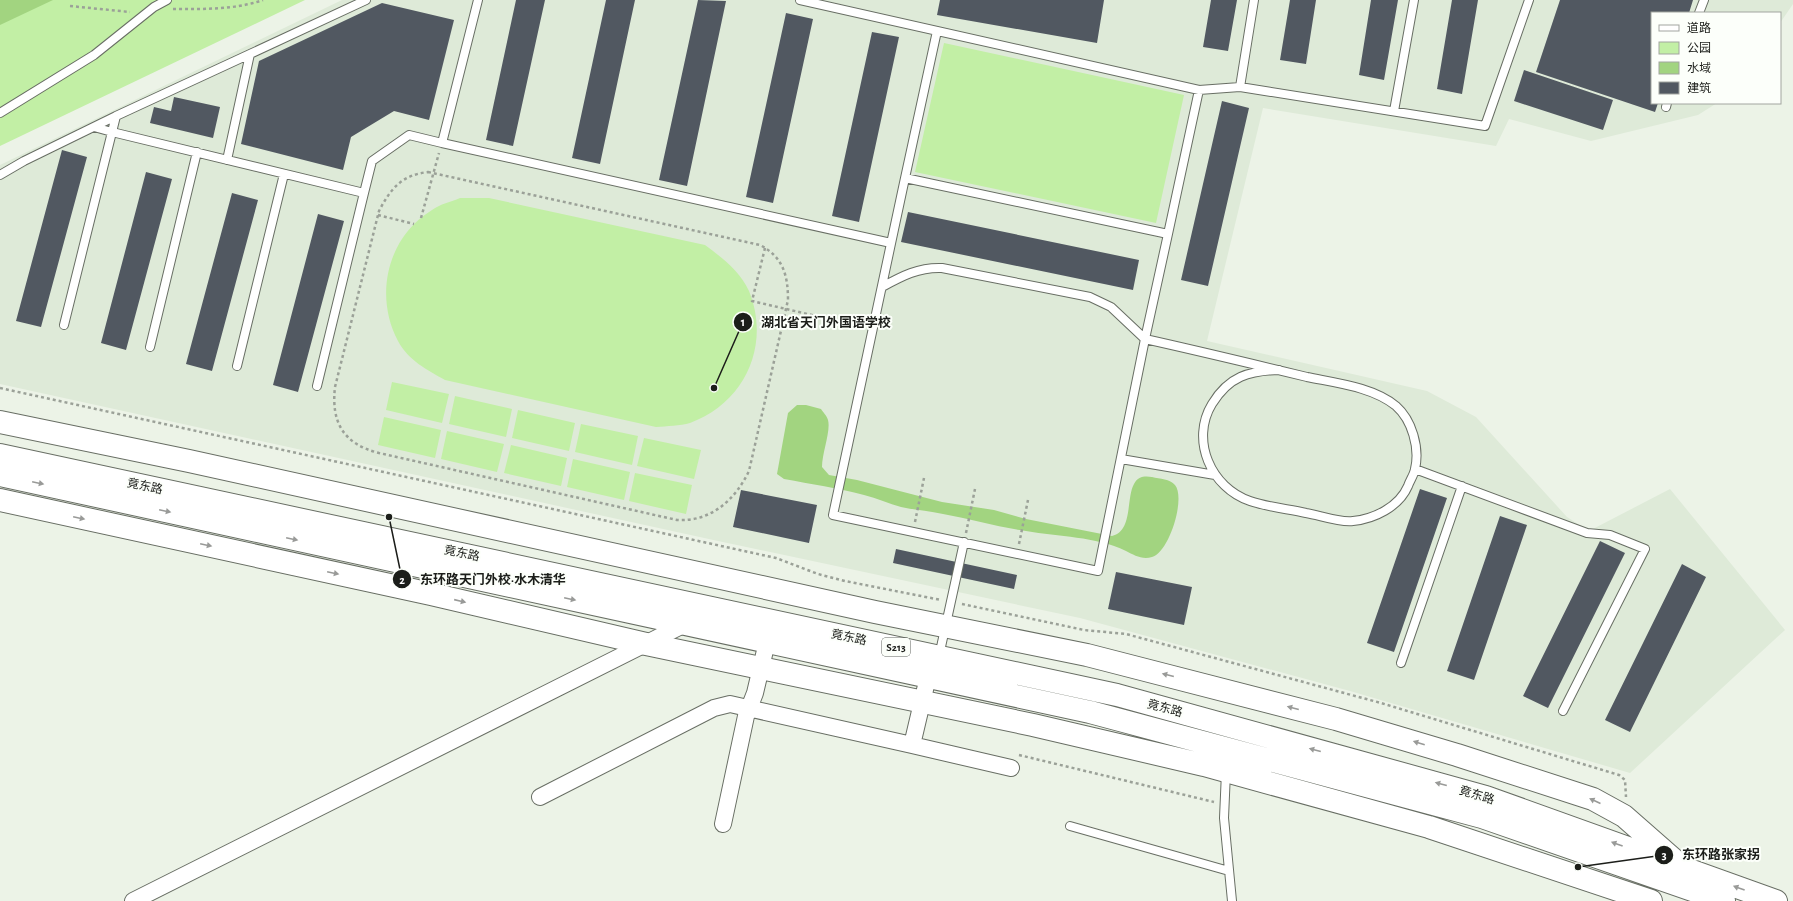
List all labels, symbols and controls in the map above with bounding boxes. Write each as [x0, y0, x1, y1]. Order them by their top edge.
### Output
legend [1651, 12, 1781, 104]
text: 道路 [1687, 21, 1711, 34]
text: 公园 [1687, 42, 1711, 54]
text: 水域 [1687, 62, 1711, 74]
text: 建筑 [1687, 81, 1711, 94]
callout: 湖北省天门外国语学校 [733, 310, 899, 335]
text: 湖北省天门外国语学校 [761, 315, 891, 330]
text: 1 [741, 316, 745, 328]
street label: 竟东路 [126, 475, 164, 496]
one-way arrow [32, 481, 44, 487]
one-way arrow [159, 508, 171, 514]
one-way arrow [73, 515, 85, 521]
one-way arrow [286, 536, 298, 542]
street label: 竟东路 [443, 542, 481, 563]
one-way arrow [200, 543, 212, 549]
callout: 东环路天门外校·水木清华 [392, 567, 574, 592]
one-way arrow [327, 570, 339, 576]
text: 东环路天门外校·水木清华 [420, 572, 566, 587]
text: 2 [399, 574, 405, 586]
one-way arrow [563, 597, 576, 603]
one-way arrow [454, 598, 466, 604]
street label: 竟东路 [830, 626, 868, 647]
road number: S213 [882, 638, 910, 656]
one-way arrow [1161, 672, 1173, 678]
street label: 竟东路 [1146, 697, 1184, 718]
one-way arrow [1287, 705, 1299, 711]
one-way arrow [1412, 740, 1424, 746]
one-way arrow [1309, 746, 1322, 752]
one-way arrow [1434, 781, 1446, 787]
street label: 竟东路 [1458, 783, 1496, 806]
one-way arrow [1590, 798, 1601, 804]
one-way arrow [1610, 841, 1622, 847]
callout: 东环路张家拐 [1654, 842, 1768, 867]
text: 东环路张家拐 [1682, 847, 1760, 862]
text: 3 [1661, 849, 1667, 861]
one-way arrow [1733, 884, 1745, 890]

